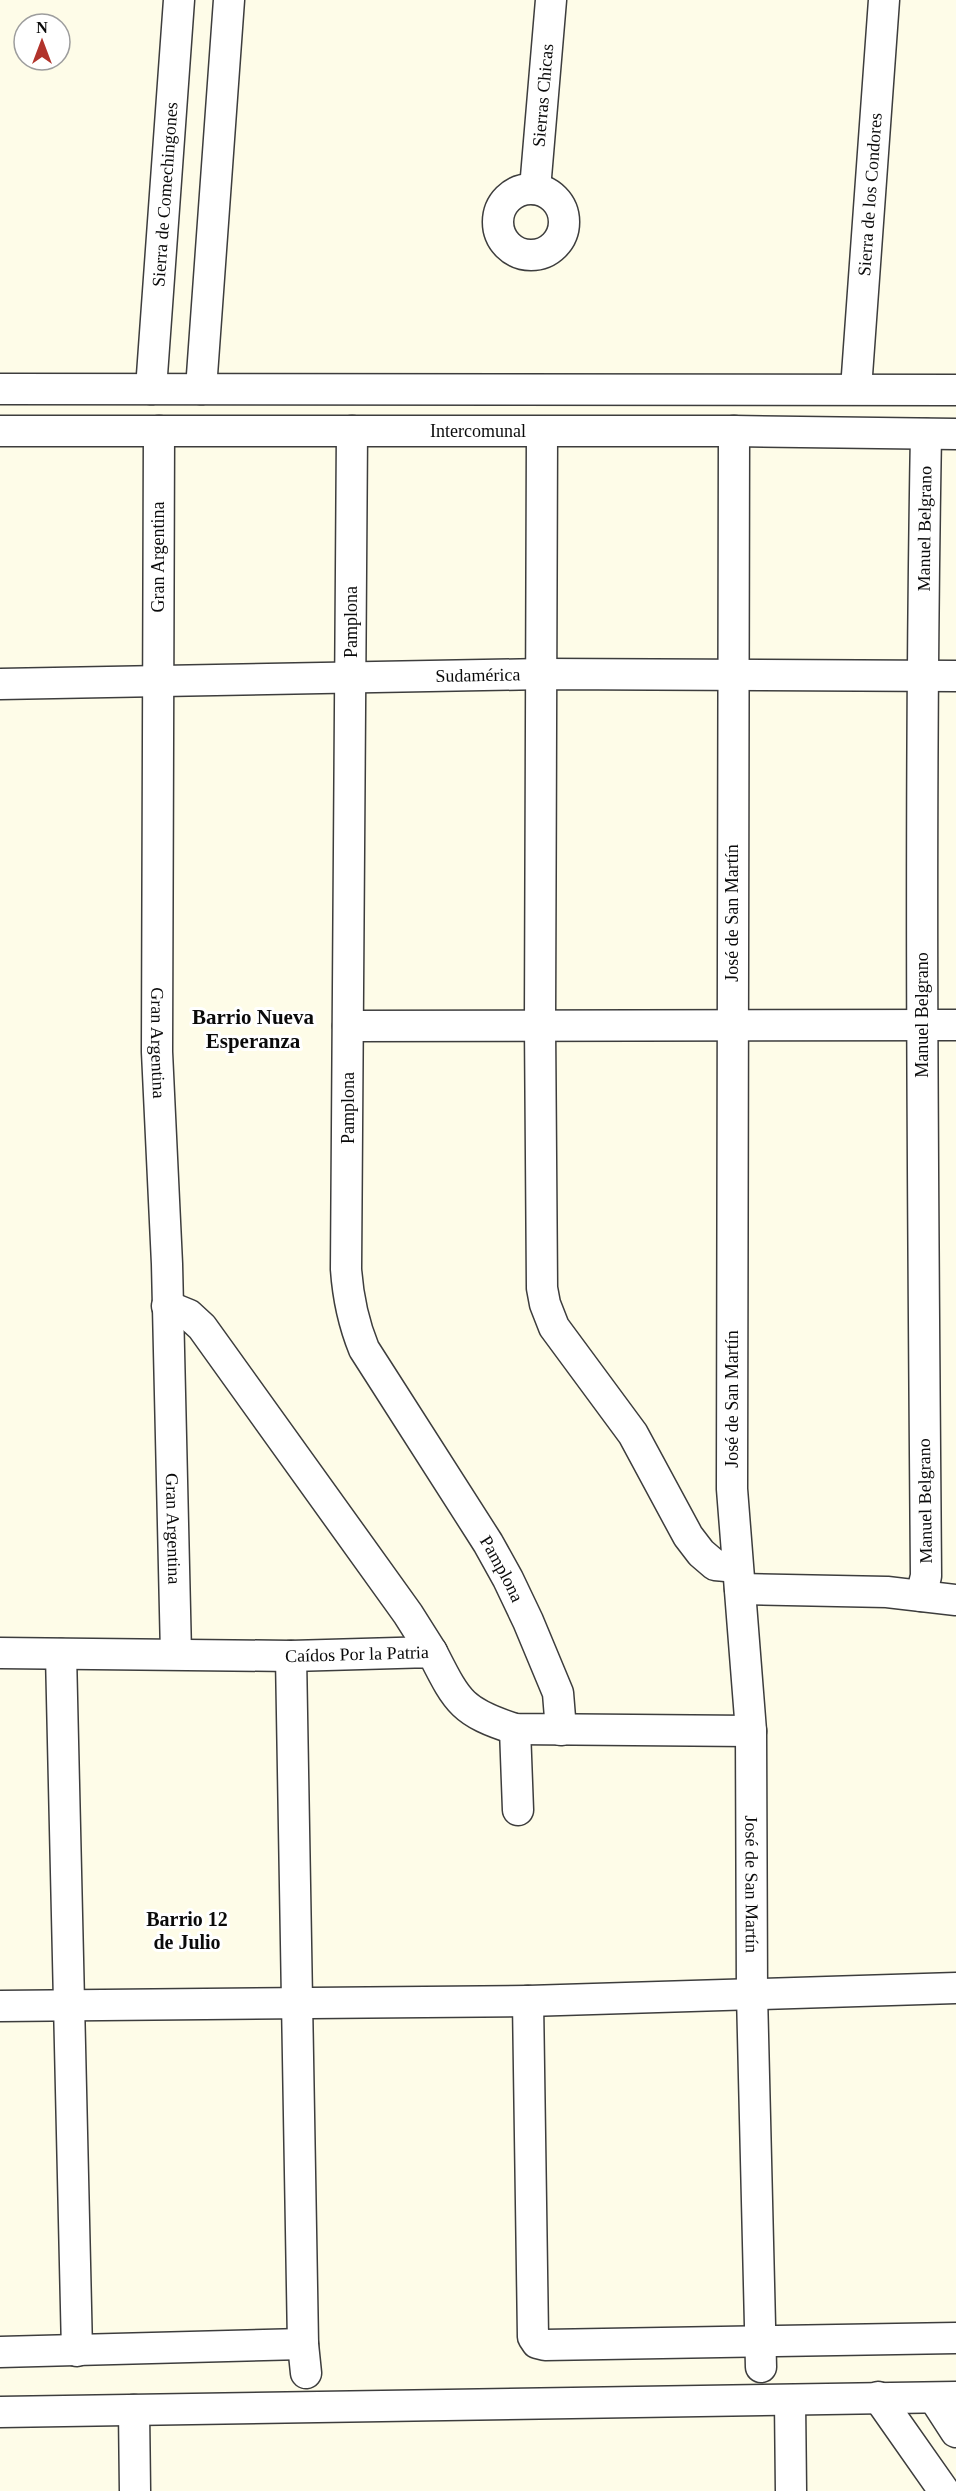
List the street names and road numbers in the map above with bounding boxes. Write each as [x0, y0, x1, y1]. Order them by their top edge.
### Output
street label: Sierras Chicas [529, 43, 557, 148]
street label: Sierra de Comechingones [148, 101, 182, 288]
street label: Sierra de los Condores [854, 112, 886, 277]
street label: Intercomunal [430, 421, 526, 441]
street label: Manuel Belgrano [914, 466, 935, 592]
street label: Gran Argentina [148, 501, 168, 613]
street label: Pamplona [341, 586, 361, 658]
street label: Sudamérica [435, 664, 521, 686]
street label: José de San Martín [722, 844, 742, 982]
street label: Manuel Belgrano [912, 952, 932, 1078]
street label: Gran Argentina [147, 987, 169, 1099]
street label: Pamplona [338, 1072, 358, 1144]
street label: José de San Martín [722, 1330, 742, 1468]
street label: Manuel Belgrano [914, 1438, 936, 1564]
street label: Gran Argentina [162, 1473, 184, 1585]
street label: Pamplona [476, 1532, 527, 1605]
street label: Caídos Por la Patria [285, 1642, 429, 1666]
street label: José de San Martín [741, 1815, 762, 1953]

